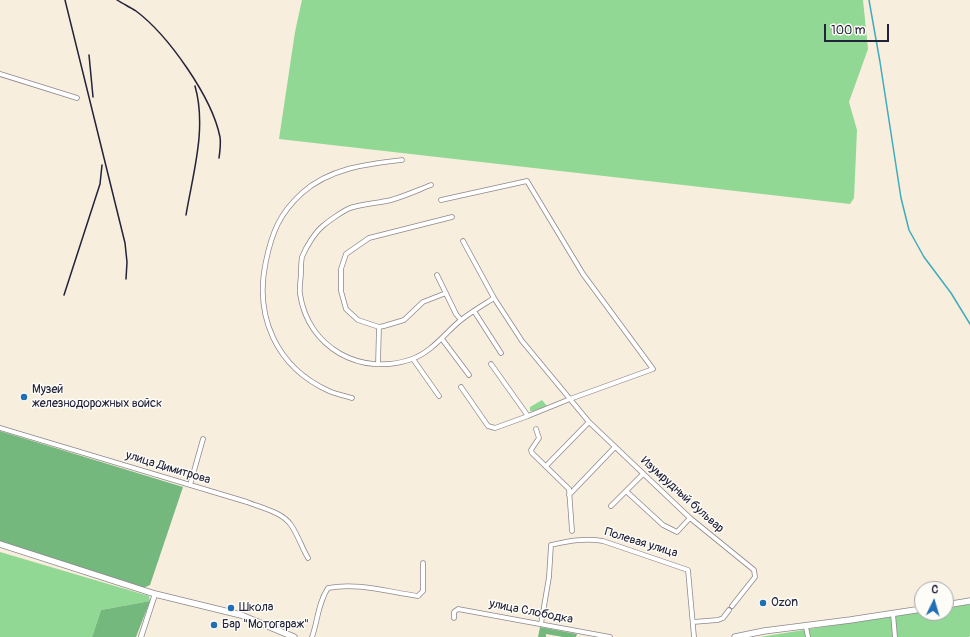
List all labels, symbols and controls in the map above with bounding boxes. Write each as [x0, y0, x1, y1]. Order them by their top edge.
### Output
scale bar [826, 16, 891, 42]
text: 100 m [831, 23, 865, 38]
place label: Музей железнодорожных войск [32, 383, 162, 411]
marker: Музей железнодорожных войск [19, 392, 29, 402]
street label: улица Димитрова [124, 448, 212, 488]
street label: Изумрудный бульвар [637, 454, 727, 536]
street label: Полевая улица [603, 525, 679, 561]
north arrow [914, 581, 954, 621]
text: С [931, 583, 939, 596]
place label: Ozon [771, 596, 798, 610]
street label: улица Слободка [488, 597, 574, 627]
marker: Ozon [758, 598, 768, 608]
place label: Школа [239, 601, 273, 615]
marker: Школа [226, 603, 236, 613]
place label: Бар "Мотогараж" [222, 618, 309, 632]
marker: Бар "Мотогараж" [209, 620, 219, 630]

